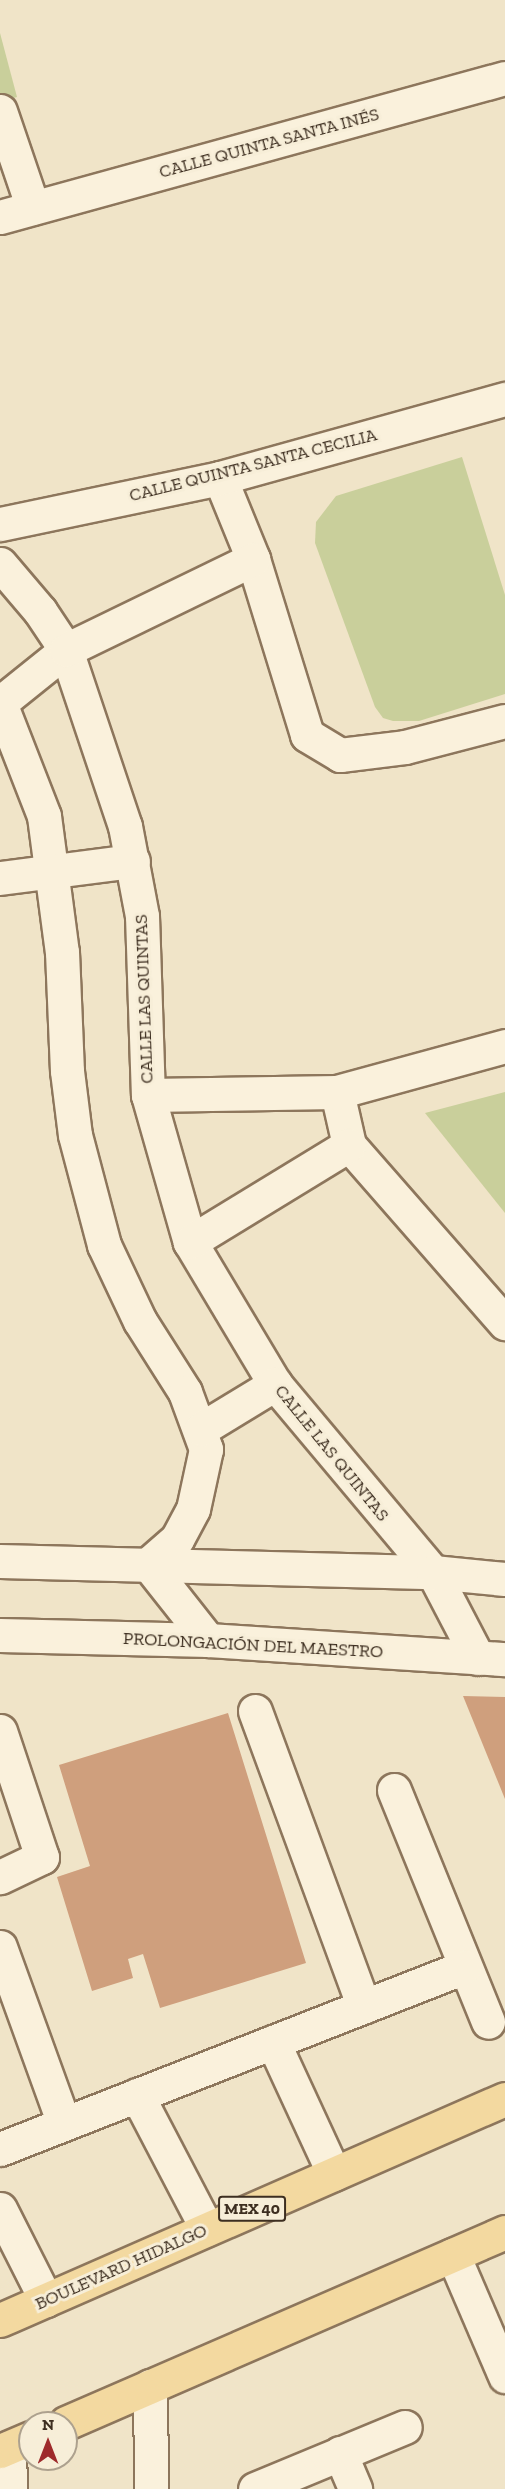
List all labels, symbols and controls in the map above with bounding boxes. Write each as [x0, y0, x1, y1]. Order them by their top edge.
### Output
street label: CALLE QUINTA SANTA INÉS [156, 103, 382, 183]
street label: CALLE QUINTA SANTA CECILIA [126, 424, 380, 506]
street label: CALLE LAS QUINTAS [130, 914, 158, 1084]
street label: CALLE LAS QUINTAS [270, 1380, 394, 1526]
street label: PROLONGACIÓN DEL MAESTRO [122, 1627, 384, 1663]
road number: MEX 40 [218, 2196, 286, 2222]
street label: BOULEVARD HIDALGO [32, 2219, 210, 2315]
north arrow [18, 2411, 78, 2471]
text: N [42, 2415, 54, 2434]

